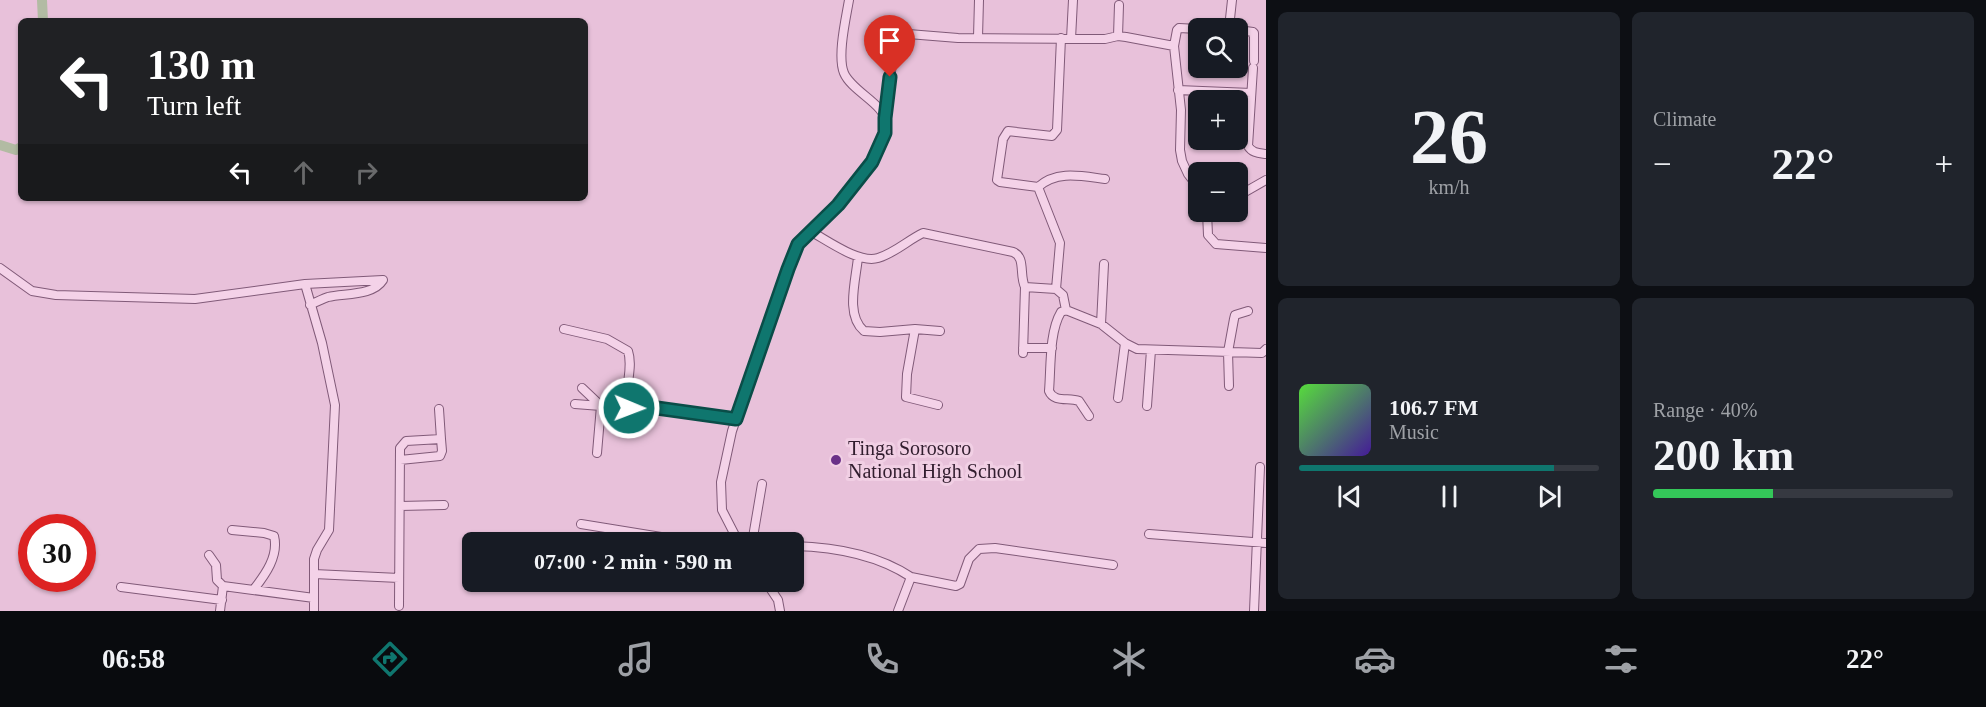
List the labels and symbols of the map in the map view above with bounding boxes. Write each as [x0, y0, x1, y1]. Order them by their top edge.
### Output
pin [864, 15, 915, 77]
position arrow [597, 376, 661, 440]
place label: Tinga Sorosoro National High School [848, 437, 1023, 483]
marker: Tinga Sorosoro National High School [829, 453, 843, 467]
speed limit sign: 30 [18, 514, 96, 592]

